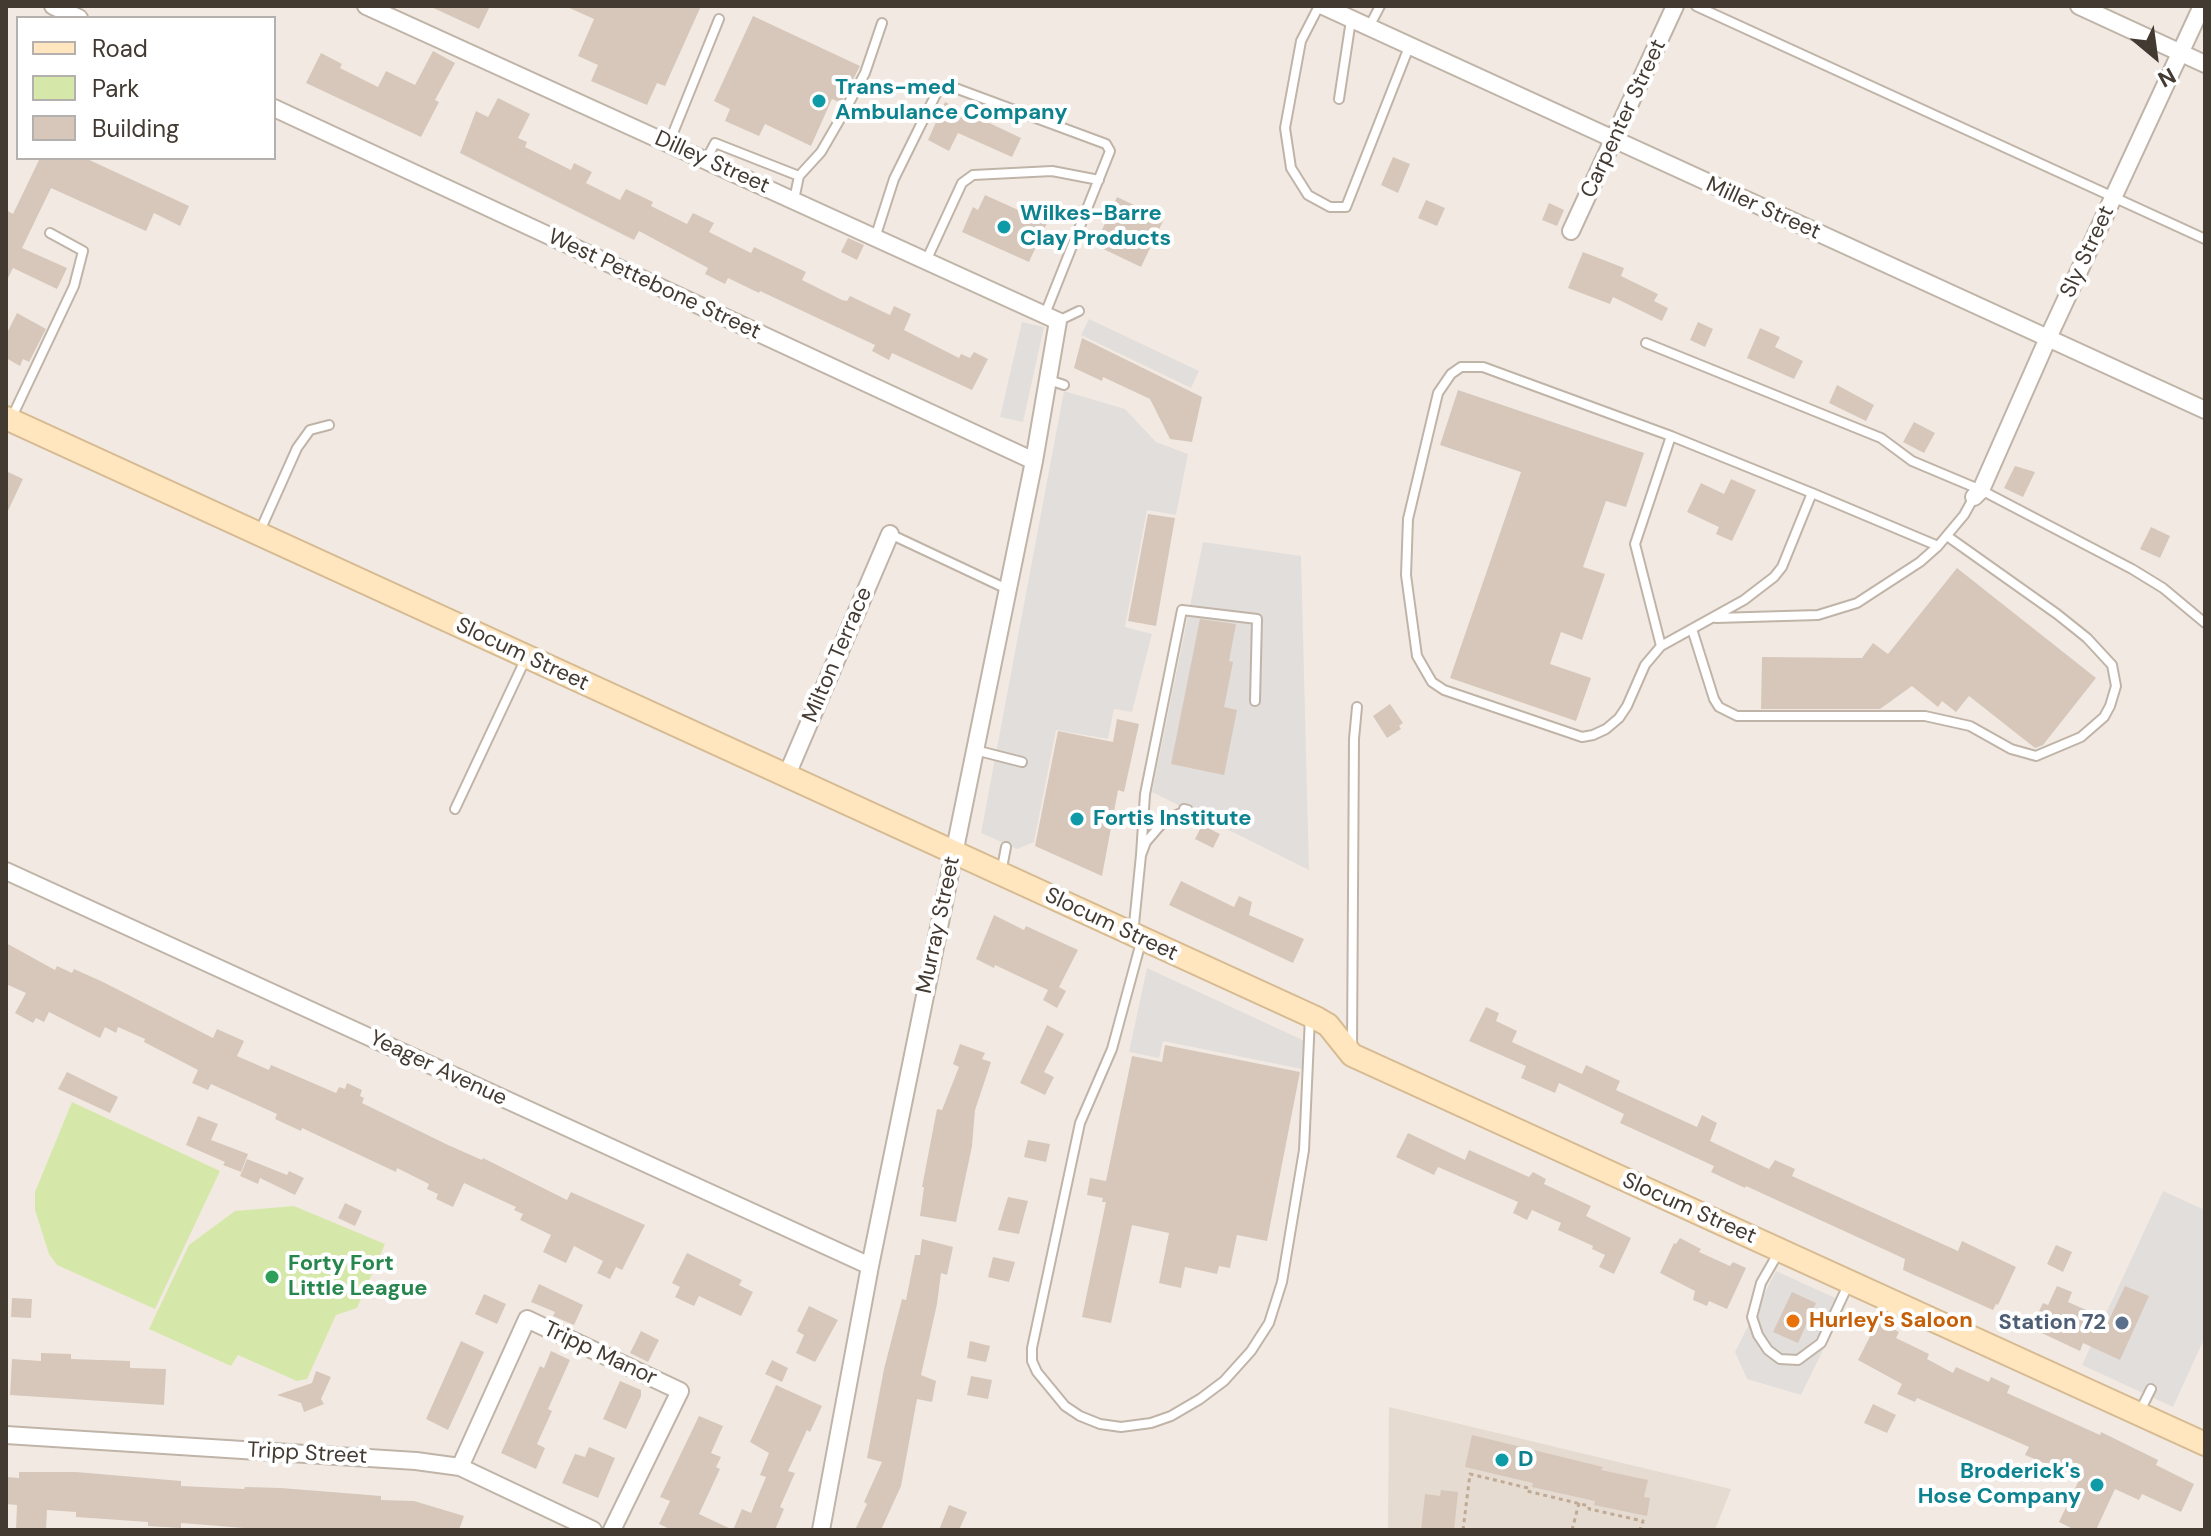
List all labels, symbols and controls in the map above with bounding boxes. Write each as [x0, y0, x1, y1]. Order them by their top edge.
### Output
legend [16, 16, 276, 160]
north arrow [2115, 16, 2195, 96]
text: Road [92, 33, 148, 64]
street label: Carpenter Street [1576, 36, 1672, 202]
text: N [2153, 61, 2181, 94]
text: Park [92, 73, 139, 104]
place label: Trans-med Ambulance Company [835, 75, 1067, 126]
marker: Trans-med Ambulance Company [810, 92, 828, 110]
text: Building [92, 113, 179, 144]
street label: Dilley Street [651, 126, 773, 200]
street label: Miller Street [1702, 172, 1824, 246]
place label: Wilkes-Barre Clay Products [1020, 201, 1171, 252]
street label: Sly Street [2055, 202, 2121, 302]
marker: Wilkes-Barre Clay Products [995, 218, 1013, 236]
street label: West Pettebone Street [544, 224, 764, 346]
street label: Milton Terrace [798, 583, 878, 727]
street label: Slocum Street [451, 613, 593, 697]
place label: Fortis Institute [1093, 806, 1252, 832]
marker: Fortis Institute [1068, 810, 1086, 828]
street label: Murray Street [912, 854, 966, 996]
street label: Slocum Street [1040, 883, 1182, 967]
street label: Yeager Avenue [365, 1026, 511, 1112]
street label: Slocum Street [1618, 1168, 1760, 1250]
place label: Forty Fort Little League [288, 1251, 427, 1302]
marker: Forty Fort Little League [263, 1268, 281, 1286]
place label: Hurley's Saloon [1809, 1308, 1973, 1334]
place label: Station 72 [1998, 1310, 2106, 1336]
marker: Hurley's Saloon [1784, 1312, 1802, 1330]
marker: Station 72 [2113, 1314, 2131, 1332]
street label: Tripp Manor [539, 1316, 661, 1392]
street label: Tripp Street [246, 1438, 368, 1470]
place label: D [1518, 1447, 1534, 1473]
marker: D [1493, 1451, 1511, 1469]
place label: Broderick's Hose Company [1918, 1459, 2081, 1510]
marker: Broderick's Hose Company [2088, 1476, 2106, 1494]

